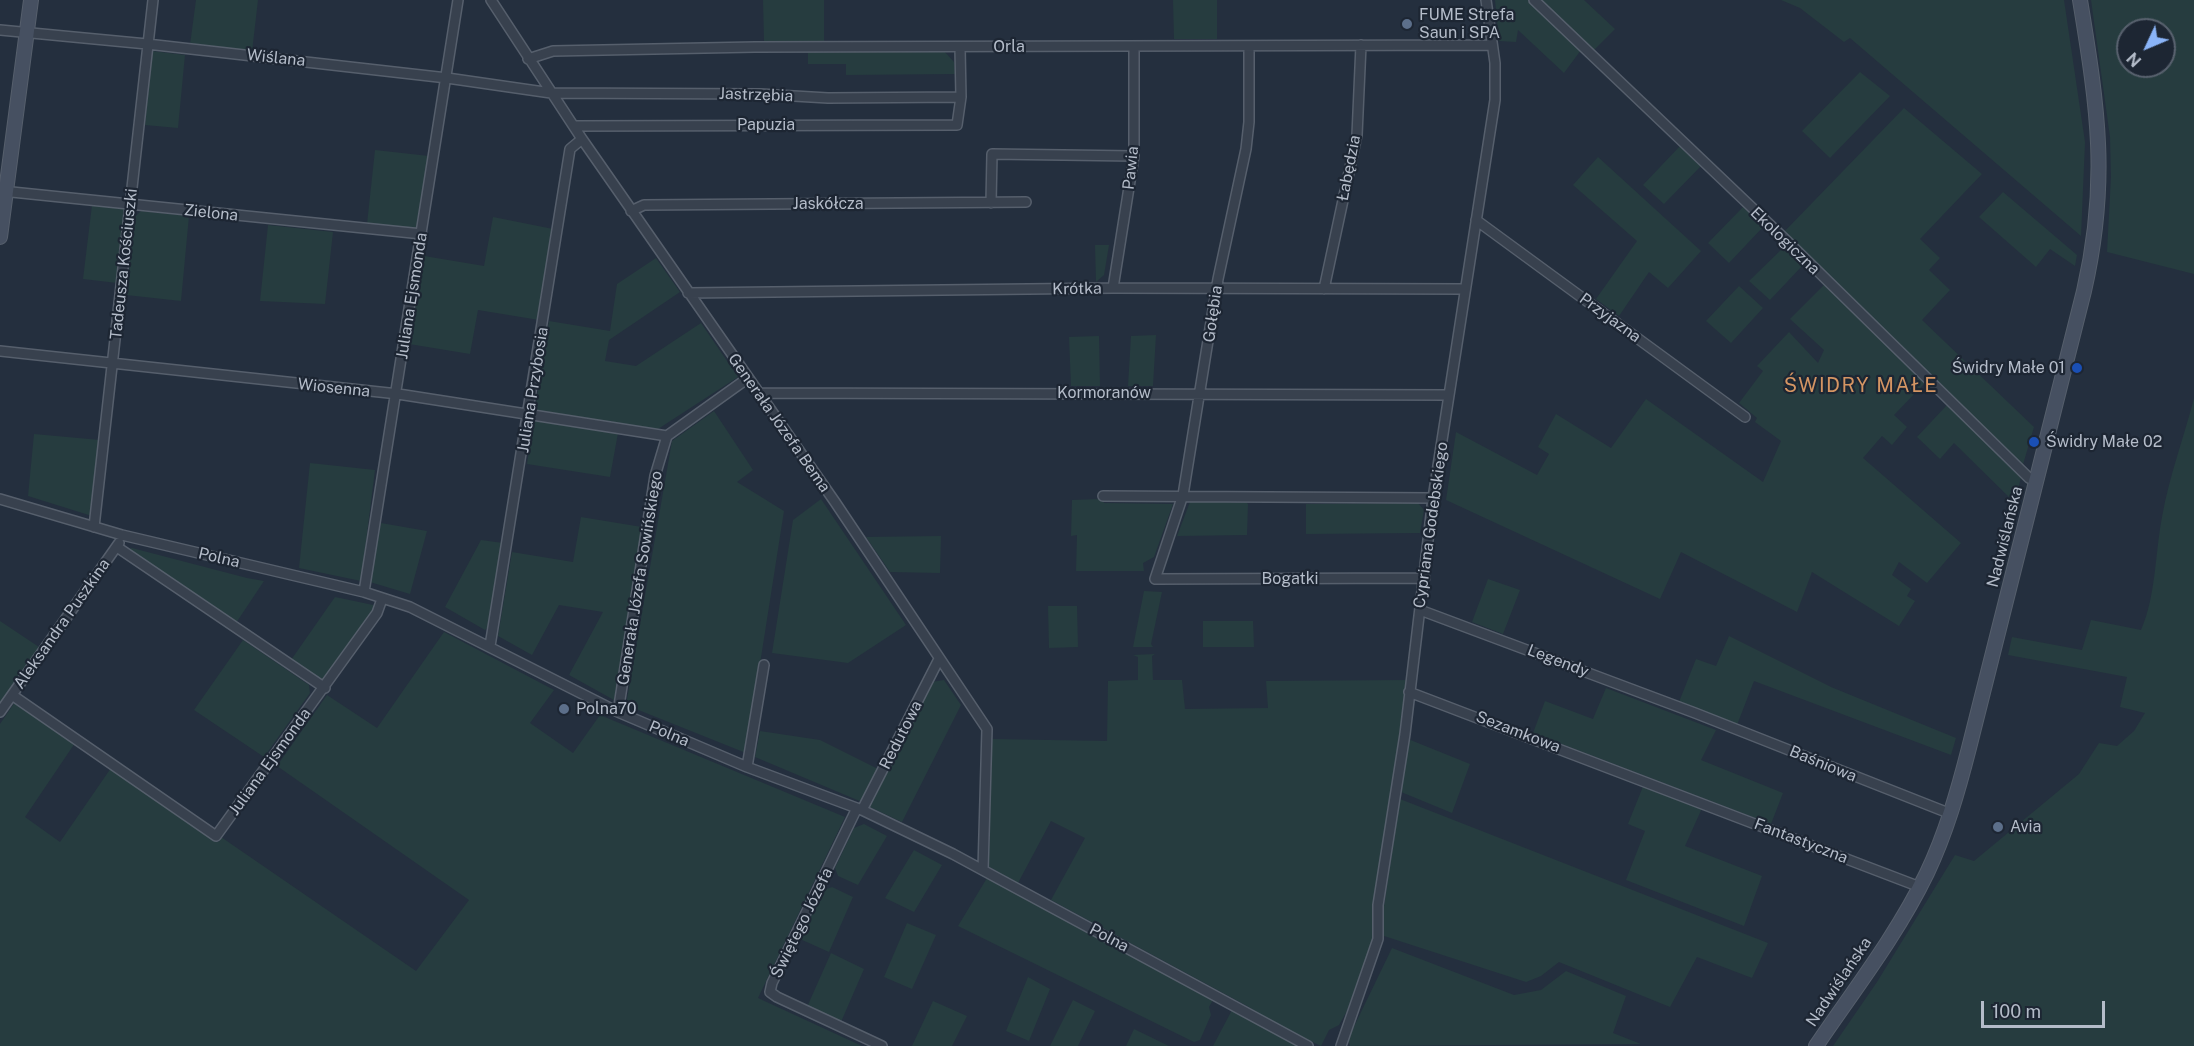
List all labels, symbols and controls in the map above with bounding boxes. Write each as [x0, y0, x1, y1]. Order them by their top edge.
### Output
place label: FUME Strefa Saun i SPA [1419, 5, 1514, 43]
marker: FUME Strefa Saun i SPA [1400, 17, 1414, 31]
north arrow [2116, 18, 2176, 78]
street label: Orla [993, 37, 1025, 57]
street label: Wiślana [246, 45, 306, 71]
text: N [2123, 48, 2145, 71]
street label: Jastrzębia [718, 84, 794, 106]
street label: Papuzia [737, 115, 795, 135]
street label: Łabędzia [1333, 134, 1365, 202]
street label: Pawia [1119, 145, 1143, 191]
street label: Tadeusza Kościuszki [107, 187, 141, 341]
street label: Jaskółcza [792, 194, 864, 214]
street label: Zielona [183, 201, 239, 225]
street label: Ekologiczna [1746, 203, 1824, 279]
street label: Juliana Ejsmonda [393, 231, 431, 361]
street label: Krótka [1052, 279, 1102, 299]
street label: Gołębia [1199, 284, 1227, 344]
street label: Przyjazna [1575, 289, 1645, 347]
street label: Juliana Przybosia [514, 326, 552, 454]
street label: Generała Józefa Bema [724, 350, 834, 496]
place label: Świdry Małe 01 [1952, 358, 2065, 378]
marker: Świdry Małe 01 [2070, 361, 2084, 375]
district label: ŚWIDRY MAŁE [1784, 374, 1938, 398]
street label: Wiosenna [297, 375, 371, 401]
street label: Kormoranów [1057, 383, 1151, 403]
place label: Świdry Małe 02 [2046, 432, 2162, 452]
marker: Świdry Małe 02 [2027, 435, 2041, 449]
street label: Cypriana Godebskiego [1410, 441, 1452, 609]
street label: Generała Józefa Sowińskiego [614, 469, 666, 687]
street label: Nadwiślańska [1983, 485, 2027, 589]
street label: Polna [196, 544, 242, 572]
street label: Aleksandra Puszkina [10, 555, 114, 693]
street label: Bogatki [1261, 569, 1319, 589]
street label: Legendy [1525, 641, 1591, 681]
street label: Redutowa [876, 697, 926, 773]
place label: Polna70 [576, 699, 636, 719]
marker: Polna70 [557, 702, 571, 716]
street label: Juliana Ejsmonda [225, 705, 315, 819]
street label: Sezamkowa [1473, 707, 1563, 757]
street label: Polna [646, 717, 692, 751]
street label: Baśniowa [1787, 742, 1859, 786]
street label: Fantastyczna [1751, 814, 1851, 868]
place label: Avia [2010, 817, 2041, 837]
marker: Avia [1991, 820, 2005, 834]
street label: Świętego Józefa [767, 865, 837, 981]
street label: Polna [1086, 920, 1132, 956]
street label: Nadwiślańska [1802, 934, 1876, 1030]
scale bar [1984, 989, 2108, 1027]
text: 100 m [1992, 1001, 2041, 1022]

